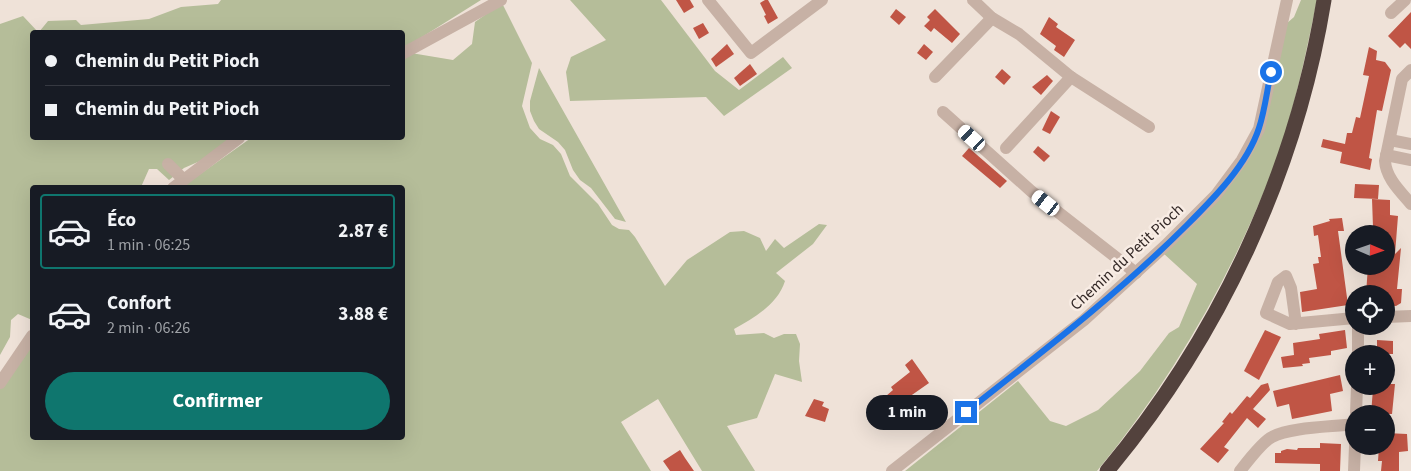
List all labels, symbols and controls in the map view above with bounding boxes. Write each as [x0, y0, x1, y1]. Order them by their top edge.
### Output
text: Chemin du Petit Pioch [75, 48, 259, 75]
route start [1260, 61, 1282, 83]
text: Chemin du Petit Pioch [75, 96, 259, 123]
car [955, 122, 988, 154]
car [1029, 188, 1062, 218]
street label: Chemin du Petit Pioch [1065, 199, 1189, 315]
text: Éco [107, 207, 136, 234]
icon: car [47, 209, 92, 254]
text: 2.87 € [338, 218, 388, 245]
north arrow [1345, 225, 1395, 275]
map controls [1345, 225, 1395, 455]
text: 1 min · 06:25 [107, 234, 190, 256]
button: locate [1345, 285, 1395, 335]
text: Confort [107, 290, 171, 317]
icon: car [47, 292, 92, 337]
text: 3.88 € [338, 301, 388, 328]
text: 2 min · 06:26 [107, 317, 190, 339]
button: + [1345, 345, 1395, 395]
button: Confirmer [45, 372, 390, 430]
callout: 1 min [866, 394, 948, 430]
text: 1 min [888, 401, 926, 423]
route end [955, 401, 977, 423]
button: − [1345, 405, 1395, 455]

